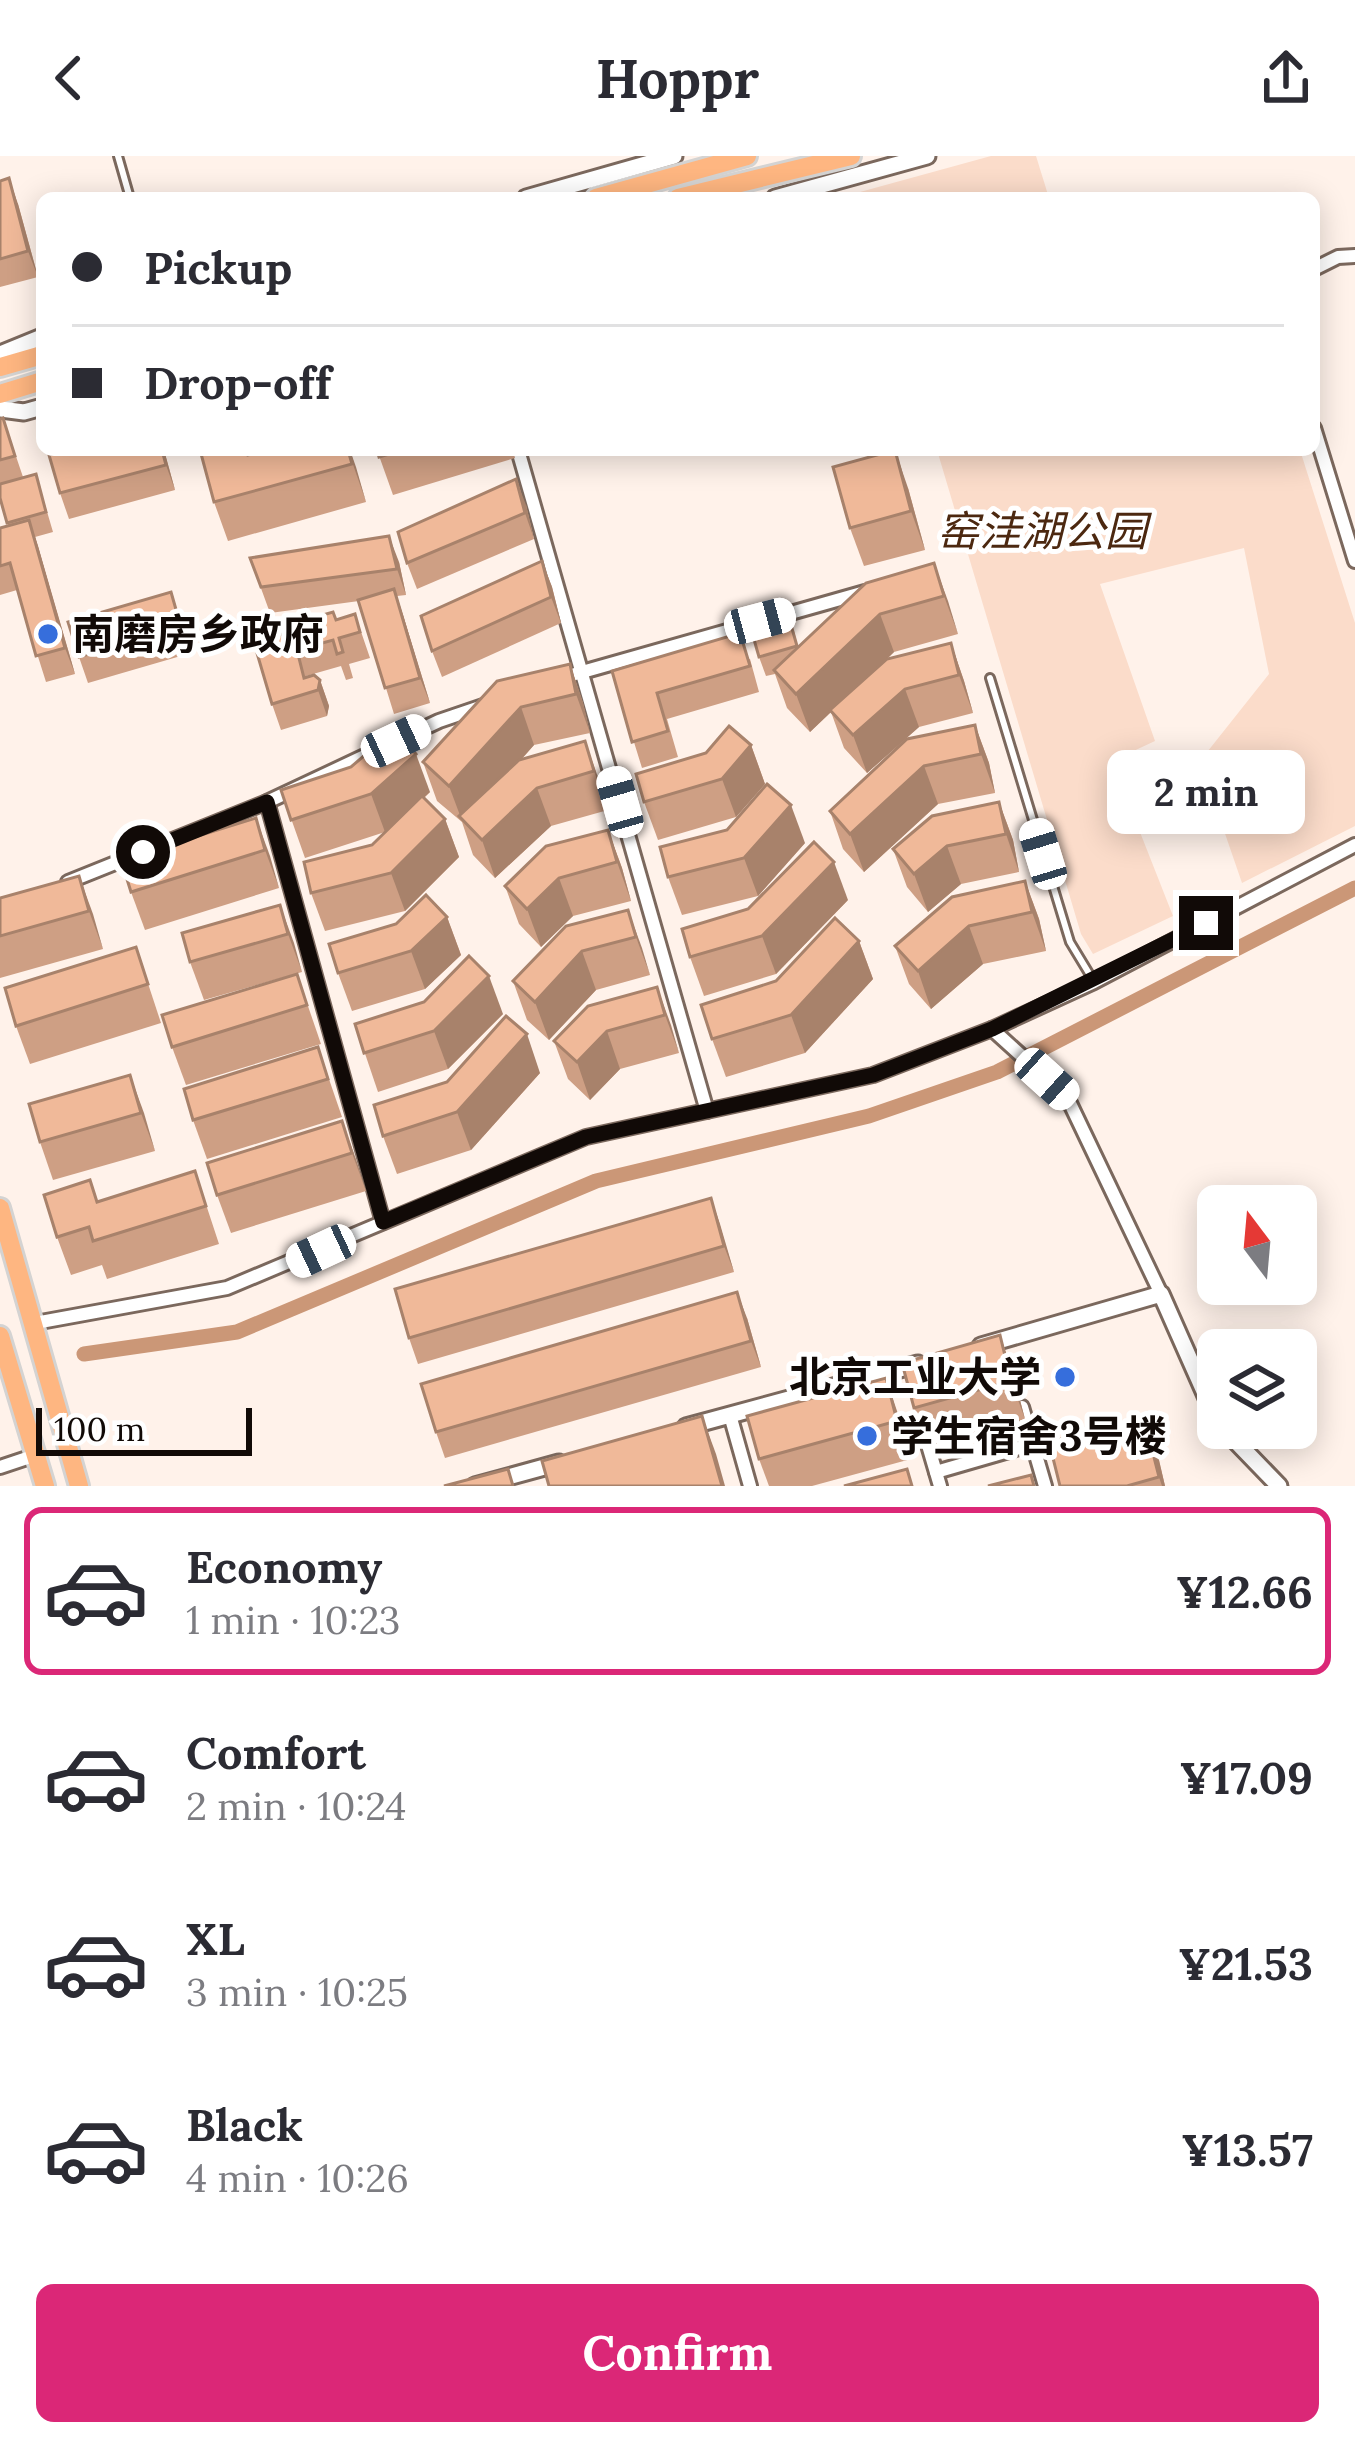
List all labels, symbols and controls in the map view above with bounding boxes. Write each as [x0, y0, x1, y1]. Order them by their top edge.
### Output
text: Hoppr [596, 44, 759, 113]
icon: back [36, 45, 102, 111]
icon: share [1253, 45, 1319, 111]
text: Pickup [144, 239, 292, 296]
text: Drop-off [144, 354, 331, 411]
park label: 窑洼湖公园 [937, 504, 1152, 558]
car [721, 594, 799, 648]
place label: 南磨房乡政府 [72, 607, 324, 661]
marker: 南磨房乡政府 [35, 621, 61, 647]
car [356, 709, 436, 773]
callout: 2 min [1107, 749, 1305, 833]
car [593, 762, 647, 842]
text: 2 min [1154, 767, 1258, 817]
car [1015, 814, 1071, 894]
route start [116, 825, 170, 879]
route end [1179, 896, 1233, 950]
car [1008, 1042, 1086, 1116]
north arrow [1197, 1185, 1317, 1305]
map controls [1197, 1185, 1317, 1449]
car [281, 1219, 361, 1283]
button: layers [1197, 1329, 1317, 1449]
place label: 北京工业大学 [789, 1350, 1041, 1404]
marker: 北京工业大学 [1052, 1364, 1078, 1390]
scale bar [36, 1402, 252, 1455]
text: 100 m [54, 1408, 145, 1450]
place label: 学生宿舍3号楼 [891, 1409, 1167, 1463]
marker: 学生宿舍3号楼 [854, 1423, 880, 1449]
icon: car [42, 1537, 150, 1645]
text: Economy [186, 1538, 382, 1595]
text: ¥12.66 [1176, 1563, 1313, 1620]
text: 1 min · 10:23 [186, 1595, 400, 1645]
icon: car [42, 1723, 150, 1831]
text: Comfort [186, 1724, 366, 1781]
text: ¥17.09 [1180, 1749, 1313, 1806]
text: 2 min · 10:24 [186, 1781, 406, 1831]
icon: car [42, 1909, 150, 2017]
text: XL [186, 1910, 245, 1967]
text: ¥21.53 [1178, 1935, 1313, 1992]
text: 3 min · 10:25 [186, 1967, 408, 2017]
icon: car [42, 2095, 150, 2203]
text: Black [186, 2096, 303, 2153]
text: ¥13.57 [1181, 2121, 1313, 2178]
text: 4 min · 10:26 [186, 2153, 409, 2203]
button: Confirm [36, 2284, 1319, 2422]

